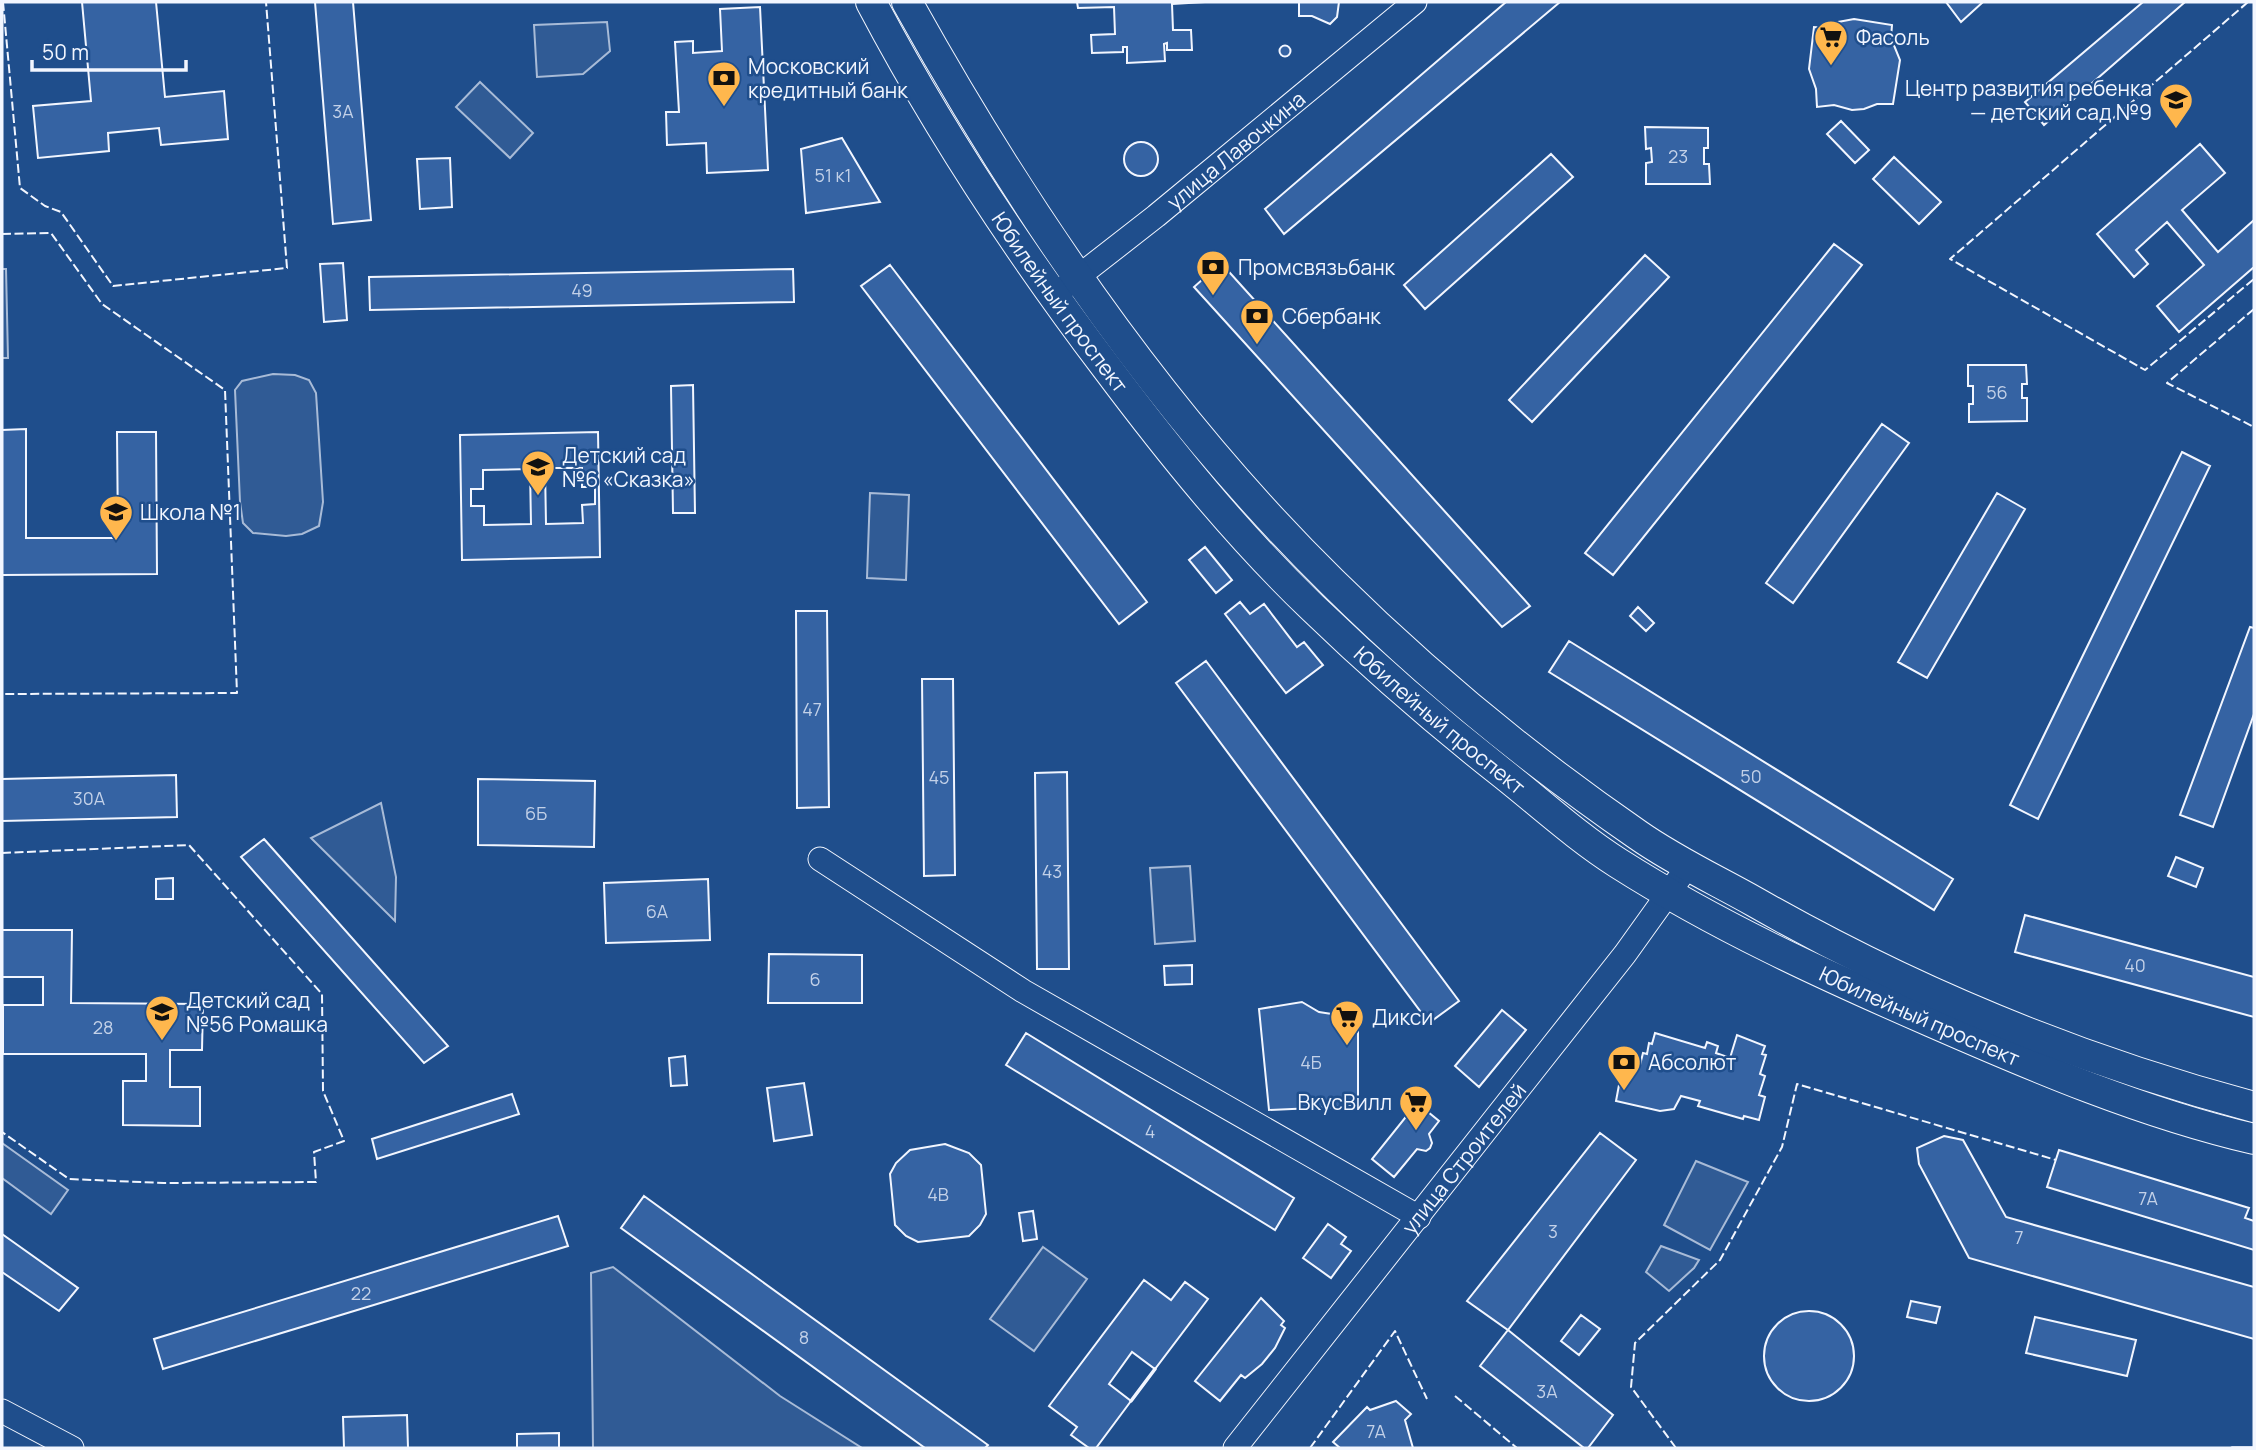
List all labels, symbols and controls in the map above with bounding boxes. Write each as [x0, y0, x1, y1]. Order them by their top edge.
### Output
supermarket icon: Фасоль [1812, 18, 1850, 67]
place label: Фасоль [1856, 23, 1930, 51]
scale bar [32, 28, 186, 72]
text: 50 m [42, 38, 89, 66]
place label: Московский кредитный банк [748, 52, 908, 104]
bank icon: Московский кредитный банк [705, 59, 743, 108]
place label: Центр развития ребенка — детский сад №9 [1905, 74, 2152, 126]
school or university icon: Центр развития ребенка — детский сад №9 [2157, 81, 2195, 130]
street label: улица Лавочкина [1161, 85, 1311, 215]
house number: 3А [332, 99, 354, 123]
house number: 23 [1668, 144, 1688, 168]
house number: 51 к1 [815, 163, 851, 187]
street label: Юбилейный проспект [986, 206, 1135, 398]
bank icon: Промсвязьбанк [1194, 248, 1232, 297]
place label: Промсвязьбанк [1238, 253, 1396, 281]
house number: 49 [571, 278, 593, 302]
bank icon: Сбербанк [1238, 297, 1276, 346]
place label: Сбербанк [1282, 302, 1381, 330]
house number: 56 [1986, 380, 2008, 404]
place label: Детский сад №6 «Сказка» [562, 441, 695, 493]
school or university icon: Детский сад №6 «Сказка» [519, 448, 557, 497]
school or university icon: Школа №1 [97, 493, 135, 542]
place label: Школа №1 [140, 498, 241, 526]
street label: Юбилейный проспект [1348, 640, 1532, 801]
house number: 47 [802, 697, 822, 721]
house number: 50 [1740, 764, 1762, 788]
house number: 45 [928, 765, 950, 789]
house number: 30А [73, 786, 106, 810]
house number: 6Б [525, 801, 547, 825]
house number: 43 [1042, 859, 1062, 883]
house number: 6А [646, 899, 669, 923]
house number: 40 [2124, 953, 2146, 977]
street label: Юбилейный проспект [1815, 959, 2024, 1072]
house number: 6 [809, 967, 821, 991]
place label: Детский сад №56 Ромашка [186, 986, 328, 1038]
school or university icon: Детский сад №56 Ромашка [143, 993, 181, 1042]
supermarket icon: Дикси [1328, 998, 1366, 1047]
place label: Дикси [1372, 1003, 1433, 1031]
house number: 28 [93, 1015, 113, 1039]
bank icon: Абсолют [1605, 1043, 1643, 1092]
place label: Абсолют [1648, 1048, 1737, 1076]
house number: 4Б [1300, 1050, 1322, 1074]
street label: улица Строителей [1395, 1077, 1532, 1240]
supermarket icon: ВкусВилл [1397, 1083, 1435, 1132]
place label: ВкусВилл [1297, 1088, 1392, 1116]
house number: 4 [1145, 1119, 1155, 1143]
house number: 4В [927, 1182, 949, 1206]
house number: 7А [2138, 1186, 2158, 1210]
house number: 3 [1548, 1219, 1558, 1243]
house number: 7 [2014, 1225, 2024, 1249]
house number: 22 [351, 1281, 371, 1305]
house number: 8 [799, 1325, 809, 1349]
house number: 3А [1536, 1379, 1558, 1403]
house number: 7А [1366, 1419, 1386, 1443]

